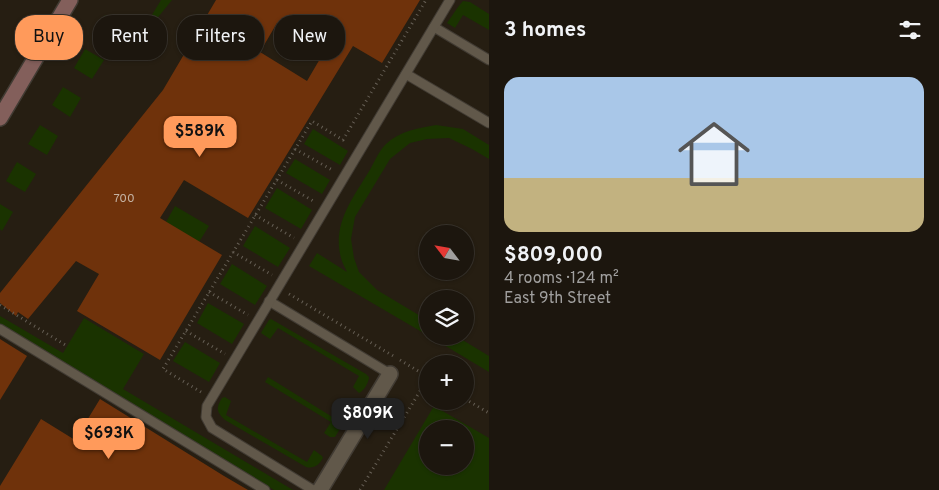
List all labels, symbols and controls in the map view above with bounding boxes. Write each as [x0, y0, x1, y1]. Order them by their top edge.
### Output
chip: Buy [15, 15, 83, 60]
chip: Rent [93, 15, 167, 60]
chip: Filters [177, 15, 264, 60]
chip: New [274, 15, 345, 60]
icon: filters [896, 16, 924, 44]
text: 3 homes [504, 17, 586, 44]
icon: home [669, 109, 759, 199]
pin: $589K [165, 116, 235, 158]
text: $589K [175, 122, 225, 142]
house number: 700 [113, 191, 135, 207]
north arrow [419, 225, 474, 280]
map controls [419, 225, 474, 475]
text: $809,000 [504, 242, 603, 269]
text: 4 rooms · 124 m² [504, 269, 619, 289]
text: East 9th Street [504, 289, 611, 309]
button: layers [419, 290, 474, 345]
button: + [419, 355, 474, 410]
pin: $809K [333, 398, 403, 440]
text: $809K [342, 404, 394, 424]
pin: $693K [74, 418, 144, 460]
button: − [419, 420, 474, 475]
text: $693K [84, 424, 134, 444]

